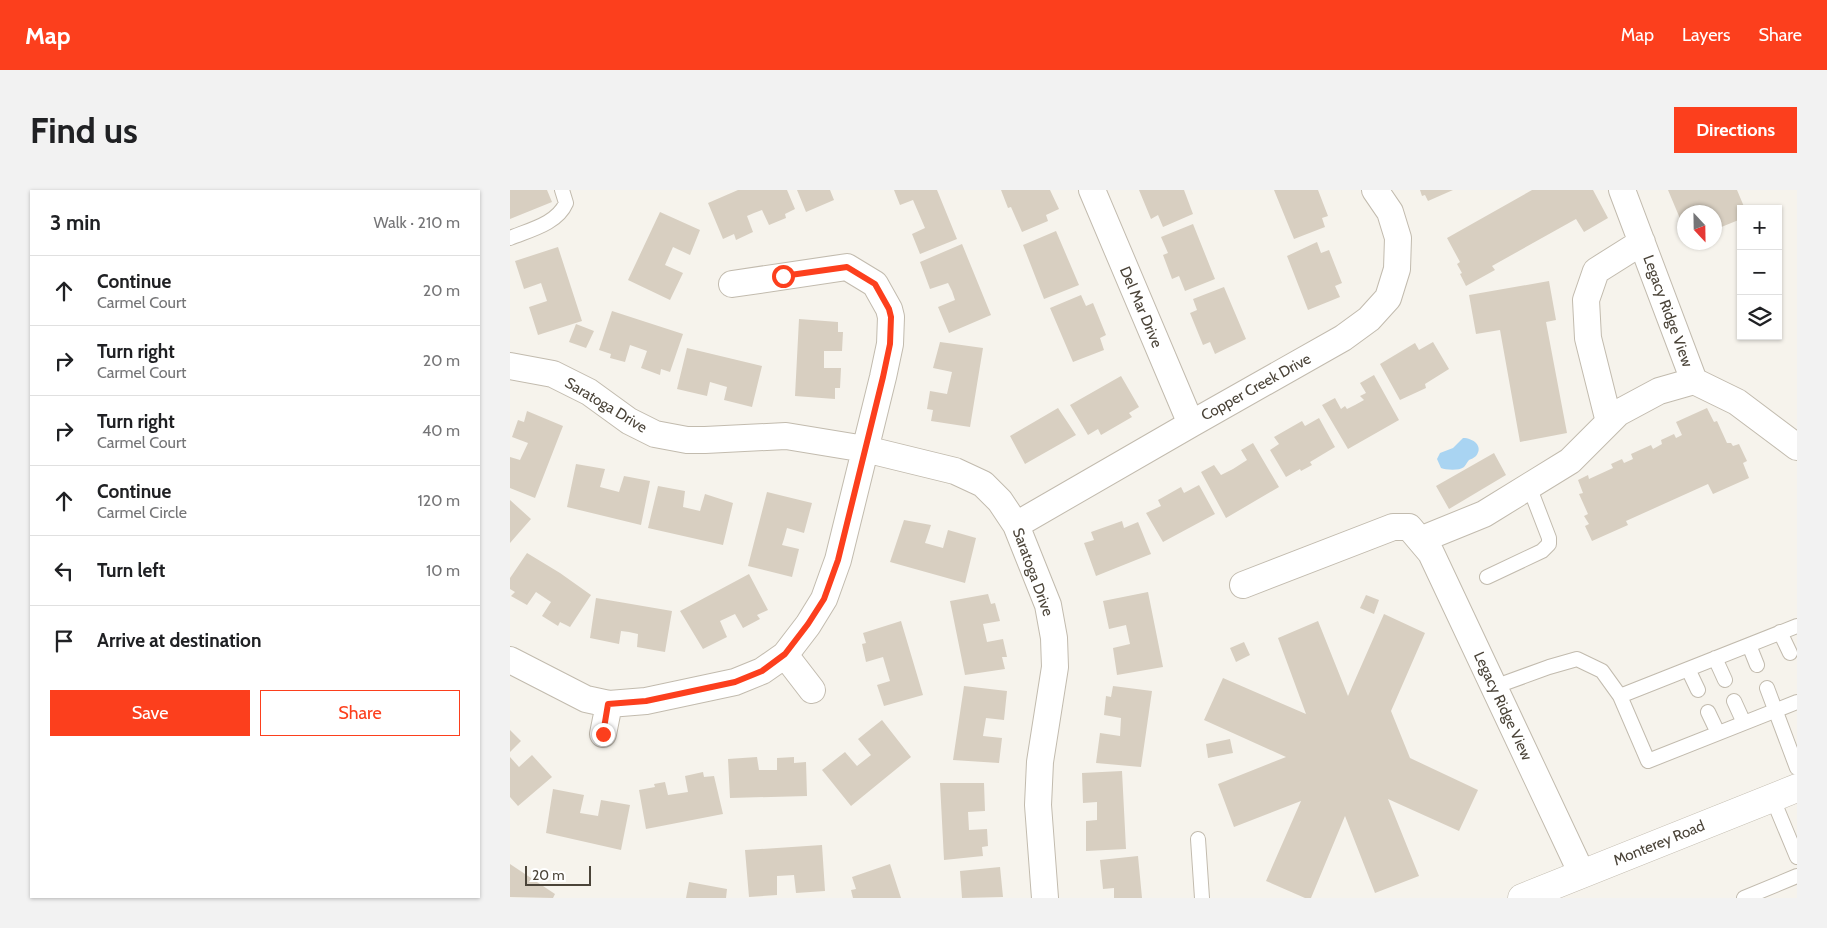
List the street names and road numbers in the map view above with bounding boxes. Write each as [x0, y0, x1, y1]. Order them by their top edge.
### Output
street label: Legacy Ridge View [1639, 252, 1697, 370]
street label: Del Mar Drive [1116, 264, 1166, 351]
street label: Copper Creek Drive [1198, 349, 1314, 425]
street label: Saratoga Drive [562, 373, 651, 437]
street label: Saratoga Drive [1009, 525, 1057, 619]
street label: Legacy Ridge View [1470, 649, 1536, 763]
street label: Monterey Road [1611, 817, 1707, 869]

